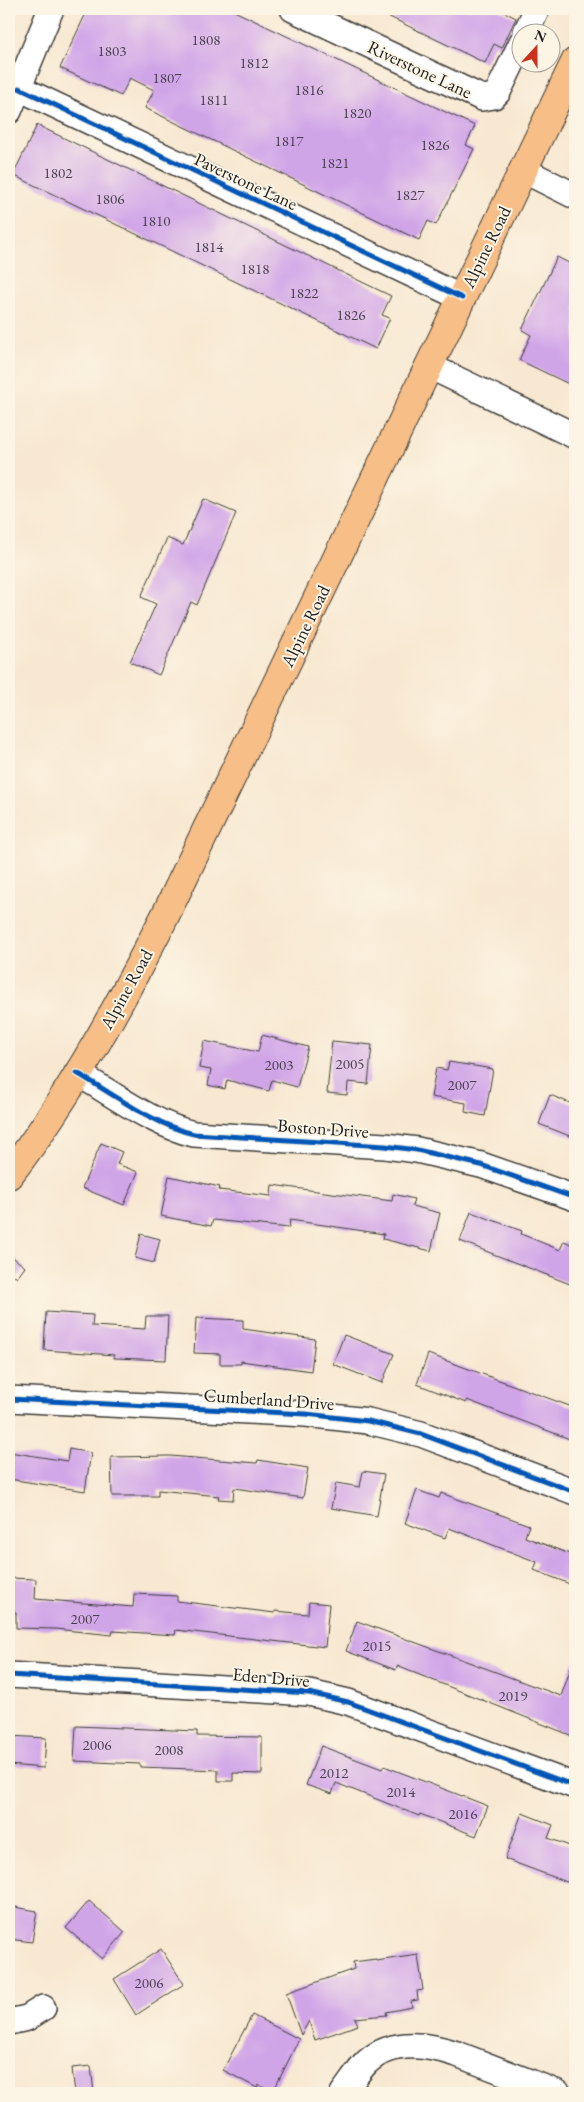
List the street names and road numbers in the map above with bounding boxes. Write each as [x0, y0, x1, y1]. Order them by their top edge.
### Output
street label: Riverstone Lane [364, 35, 476, 103]
street label: Paverstone Lane [191, 147, 301, 215]
street label: Alpine Road [456, 201, 516, 293]
street label: Alpine Road [275, 580, 335, 672]
street label: Alpine Road [94, 944, 158, 1034]
street label: Boston Drive [277, 1113, 369, 1143]
street label: Cumberland Drive [203, 1383, 335, 1415]
street label: Eden Drive [231, 1662, 311, 1692]

